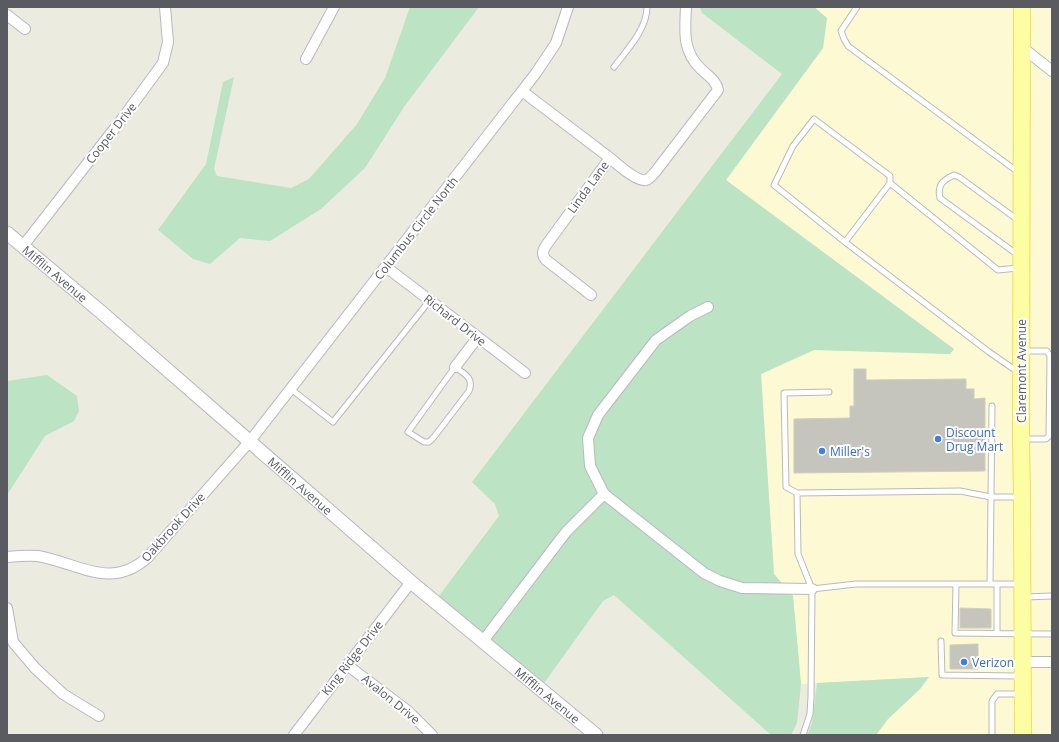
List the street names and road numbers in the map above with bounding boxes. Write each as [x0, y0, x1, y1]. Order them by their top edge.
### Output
street label: Cooper Drive [82, 99, 140, 167]
street label: Linda Lane [563, 157, 613, 217]
street label: Columbus Circle North [370, 173, 462, 283]
street label: Mifflin Avenue [19, 241, 92, 306]
street label: Richard Drive [420, 290, 490, 350]
street label: Claremont Avenue [1013, 319, 1030, 423]
street label: Mifflin Avenue [264, 453, 336, 518]
street label: Oakbrook Drive [137, 489, 209, 565]
street label: King Ridge Drive [317, 617, 387, 699]
street label: Mifflin Avenue [511, 663, 584, 727]
street label: Avalon Drive [358, 670, 424, 728]

